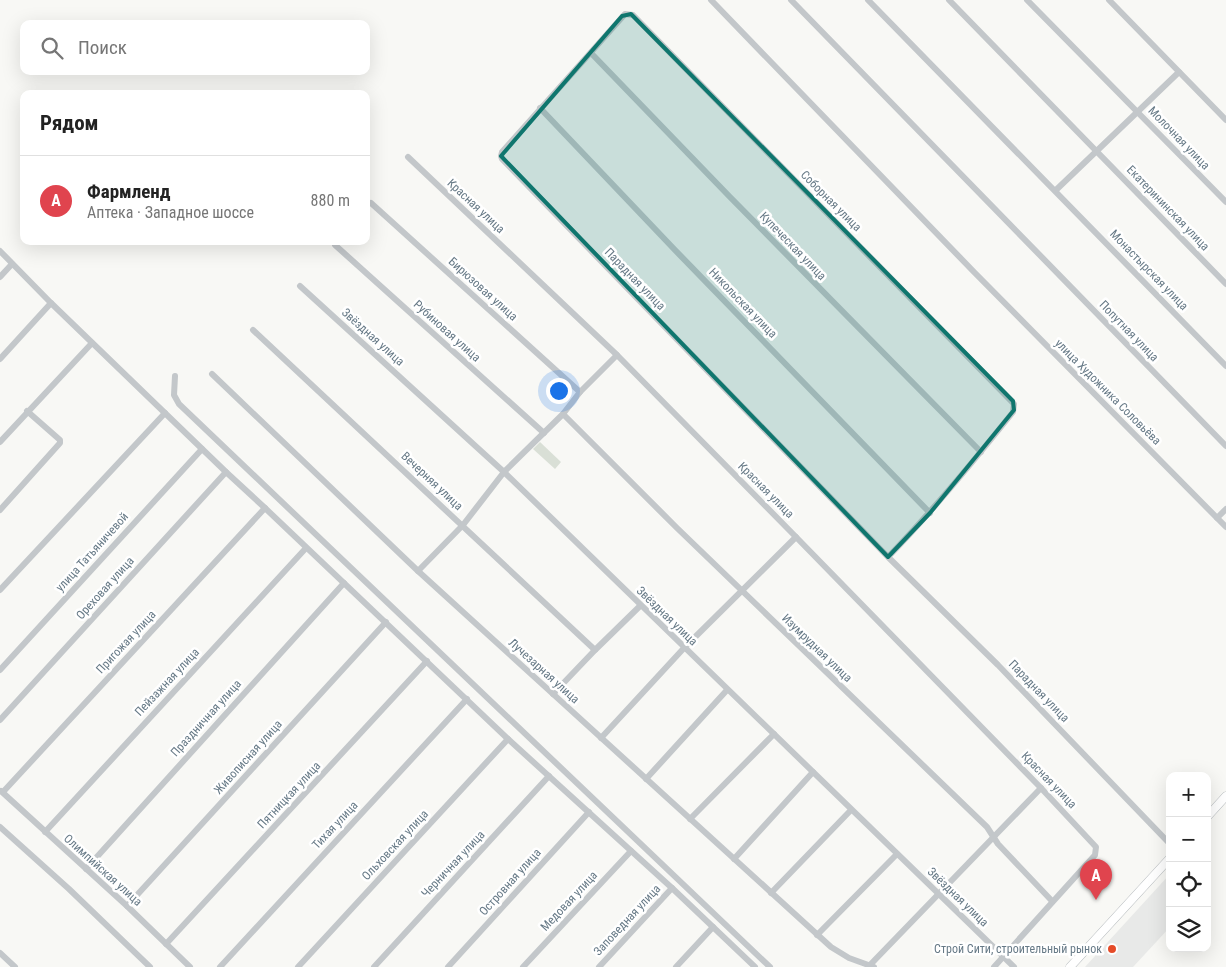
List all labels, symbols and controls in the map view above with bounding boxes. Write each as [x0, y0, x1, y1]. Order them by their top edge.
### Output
search box [20, 20, 370, 75]
icon: search [38, 34, 66, 62]
text: Поиск [78, 36, 127, 59]
street label: Молочная улица [1145, 104, 1213, 173]
text: Рядом [40, 111, 99, 135]
street label: Екатерининская улица [1124, 163, 1212, 254]
street label: Соборная улица [798, 168, 864, 234]
street label: Красная улица [444, 176, 508, 236]
text: Фармленд [87, 180, 171, 203]
text: A [51, 191, 61, 210]
text: 880 m [311, 191, 350, 210]
text: Аптека · Западное шоссе [87, 203, 254, 222]
street label: Купеческая улица [757, 209, 829, 283]
street label: Монастырская улица [1107, 227, 1191, 313]
street label: Парадная улица [602, 245, 668, 313]
street label: Бирюзовая улица [446, 254, 521, 324]
street label: Никольская улица [706, 265, 780, 341]
street label: Рубиновая улица [411, 297, 483, 365]
street label: Попутная улица [1096, 298, 1162, 364]
street label: Звёздная улица [339, 305, 407, 369]
street label: улица Художника Соловьёва [1052, 336, 1164, 448]
your location [546, 378, 572, 404]
street label: Вечерняя улица [398, 449, 466, 513]
street label: Красная улица [735, 459, 797, 521]
street label: улица Татьяничевой [53, 510, 131, 594]
street label: Ореховая улица [73, 554, 137, 622]
street label: Звёздная улица [634, 583, 700, 649]
street label: Пригожая улица [93, 607, 159, 676]
street label: Изумрудная улица [779, 611, 855, 685]
street label: Лучезарная улица [506, 636, 582, 707]
street label: Пейзажная улица [132, 645, 202, 719]
street label: Парадная улица [1006, 657, 1072, 725]
street label: Праздничная улица [168, 677, 244, 759]
street label: Живописная улица [211, 717, 285, 797]
street label: Красная улица [1019, 749, 1080, 811]
street label: Пятницкая улица [255, 759, 324, 831]
map controls [1166, 772, 1211, 952]
button: + [1166, 772, 1211, 817]
street label: Тихая улица [309, 798, 361, 852]
street label: Ольховская улица [359, 807, 431, 883]
button: − [1166, 817, 1211, 862]
street label: Черничная улица [419, 828, 488, 900]
street label: Олимпийская улица [61, 831, 145, 909]
street label: Островная улица [476, 845, 544, 918]
pin: A [1080, 859, 1112, 900]
button: locate [1166, 862, 1211, 907]
street label: Звёздная улица [925, 864, 991, 930]
street label: Медовая улица [538, 868, 600, 934]
street label: Заповедная улица [591, 882, 664, 958]
button: layers [1166, 907, 1211, 952]
place label: Строй Сити, строительный рынок [934, 942, 1102, 956]
marker: Строй Сити, строительный рынок [1106, 943, 1118, 955]

